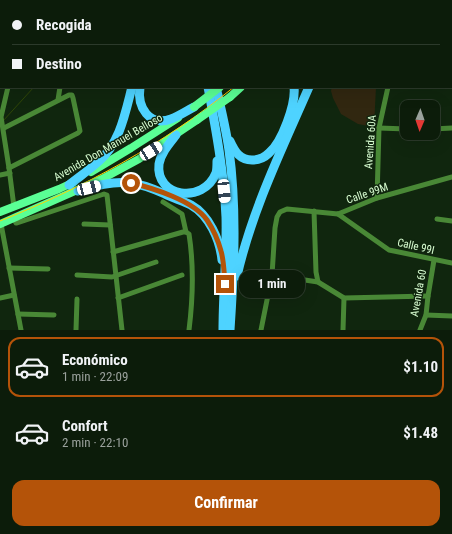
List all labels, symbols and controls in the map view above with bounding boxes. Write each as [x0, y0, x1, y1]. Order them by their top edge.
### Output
text: Recogida [36, 16, 92, 34]
text: Destino [36, 55, 82, 73]
north arrow [400, 100, 440, 140]
map controls [400, 100, 440, 140]
street label: Avenida Don Manuel Belloso [52, 111, 165, 184]
street label: Avenida 60A [362, 114, 379, 170]
car [138, 140, 164, 162]
route start [122, 174, 140, 192]
car [76, 179, 102, 197]
car [217, 179, 231, 203]
street label: Calle 99M [345, 180, 390, 207]
street label: Calle 99I [396, 236, 436, 257]
street label: Avenida 60 [408, 268, 429, 318]
callout: 1 min [239, 270, 305, 298]
route end [216, 275, 234, 293]
text: 1 min [258, 276, 286, 291]
icon: car [14, 349, 50, 385]
text: Económico [62, 351, 128, 369]
text: $1.10 [403, 358, 438, 376]
text: 1 min · 22:09 [62, 369, 128, 384]
icon: car [14, 415, 50, 451]
text: Confort [62, 417, 108, 435]
text: $1.48 [403, 424, 438, 442]
text: 2 min · 22:10 [62, 435, 128, 450]
button: Confirmar [12, 480, 440, 526]

